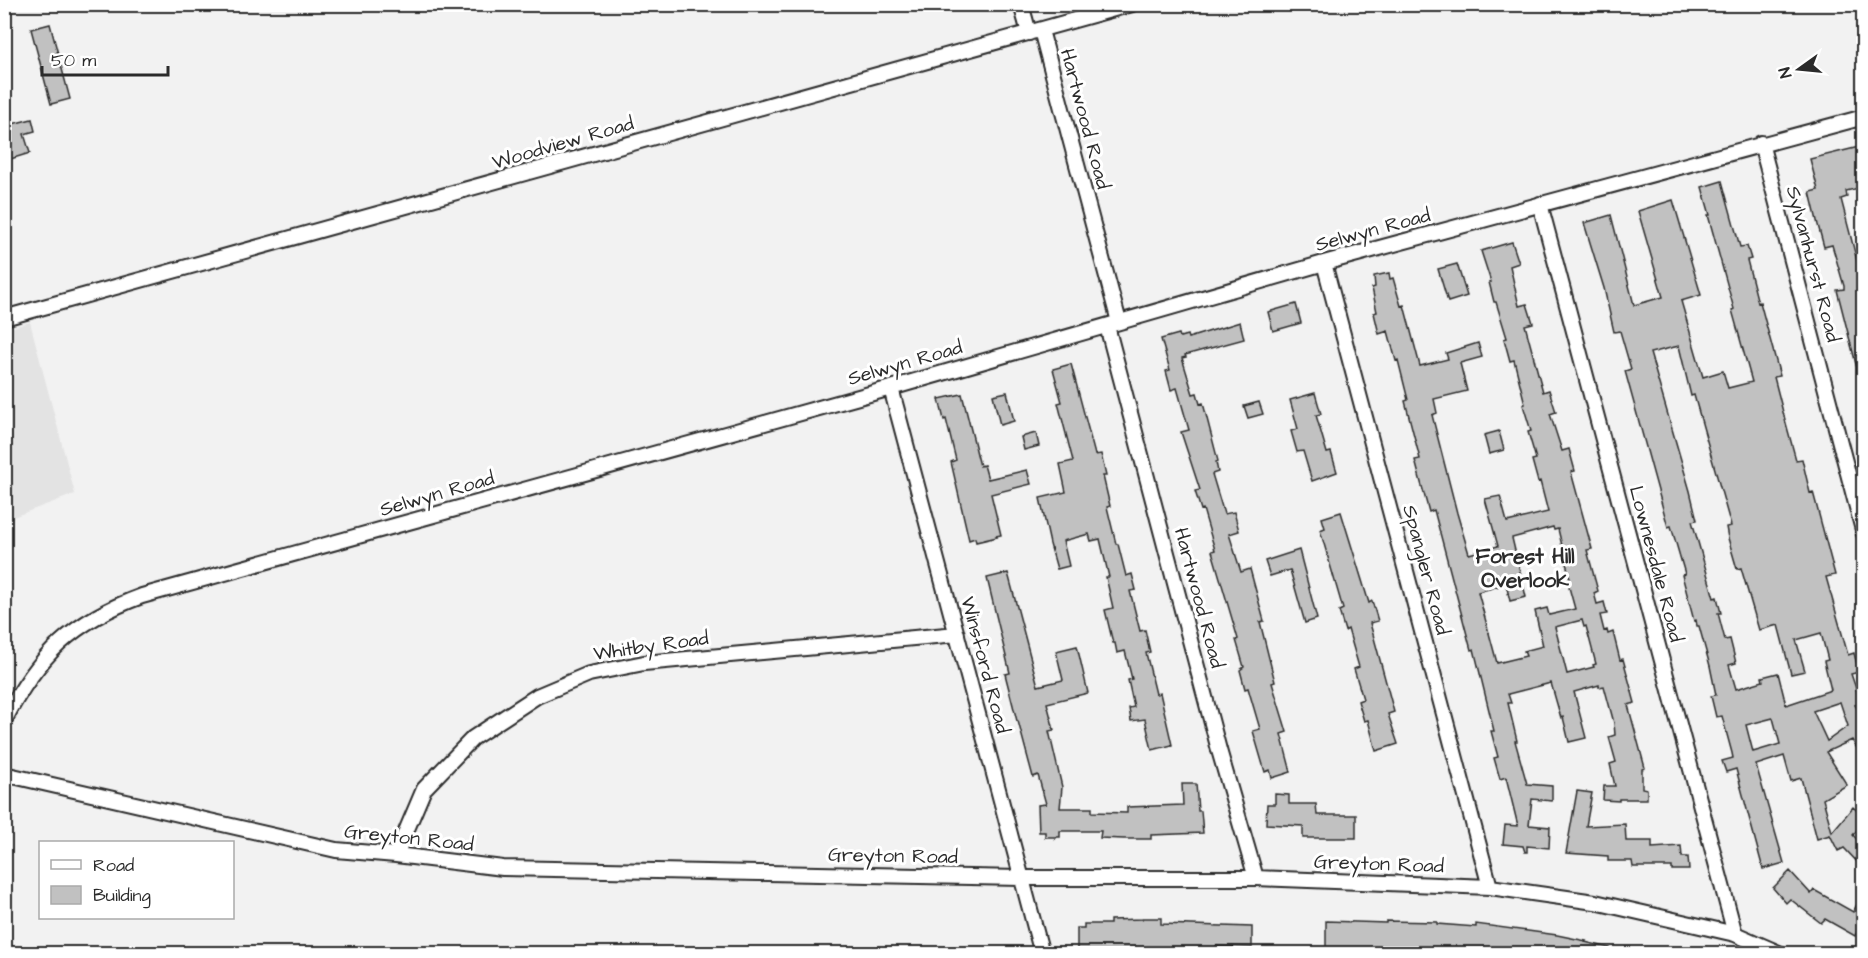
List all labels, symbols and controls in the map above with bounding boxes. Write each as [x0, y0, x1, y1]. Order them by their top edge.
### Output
scale bar [42, 39, 168, 77]
north arrow [1769, 39, 1829, 99]
street label: Hartwood Road [1053, 46, 1117, 192]
text: 50 m [51, 48, 96, 73]
text: N [1774, 65, 1797, 80]
street label: Woodview Road [489, 109, 637, 177]
street label: Sylvanhurst Road [1778, 183, 1847, 345]
street label: Selwyn Road [1312, 201, 1434, 260]
street label: Selwyn Road [844, 333, 966, 394]
street label: Selwyn Road [376, 464, 498, 525]
street label: Lownesdale Road [1622, 483, 1690, 645]
street label: Spangler Road [1394, 502, 1457, 638]
street label: Hartwood Road [1167, 525, 1231, 671]
district label: Forest Hill Overlook [1475, 542, 1575, 595]
street label: Winsford Road [953, 594, 1017, 736]
street label: Whitby Road [592, 624, 711, 669]
street label: Greyton Road [343, 817, 475, 860]
legend [39, 841, 234, 919]
street label: Greyton Road [828, 841, 958, 872]
street label: Greyton Road [1314, 848, 1444, 881]
text: Road [93, 853, 134, 878]
text: Building [93, 883, 151, 909]

